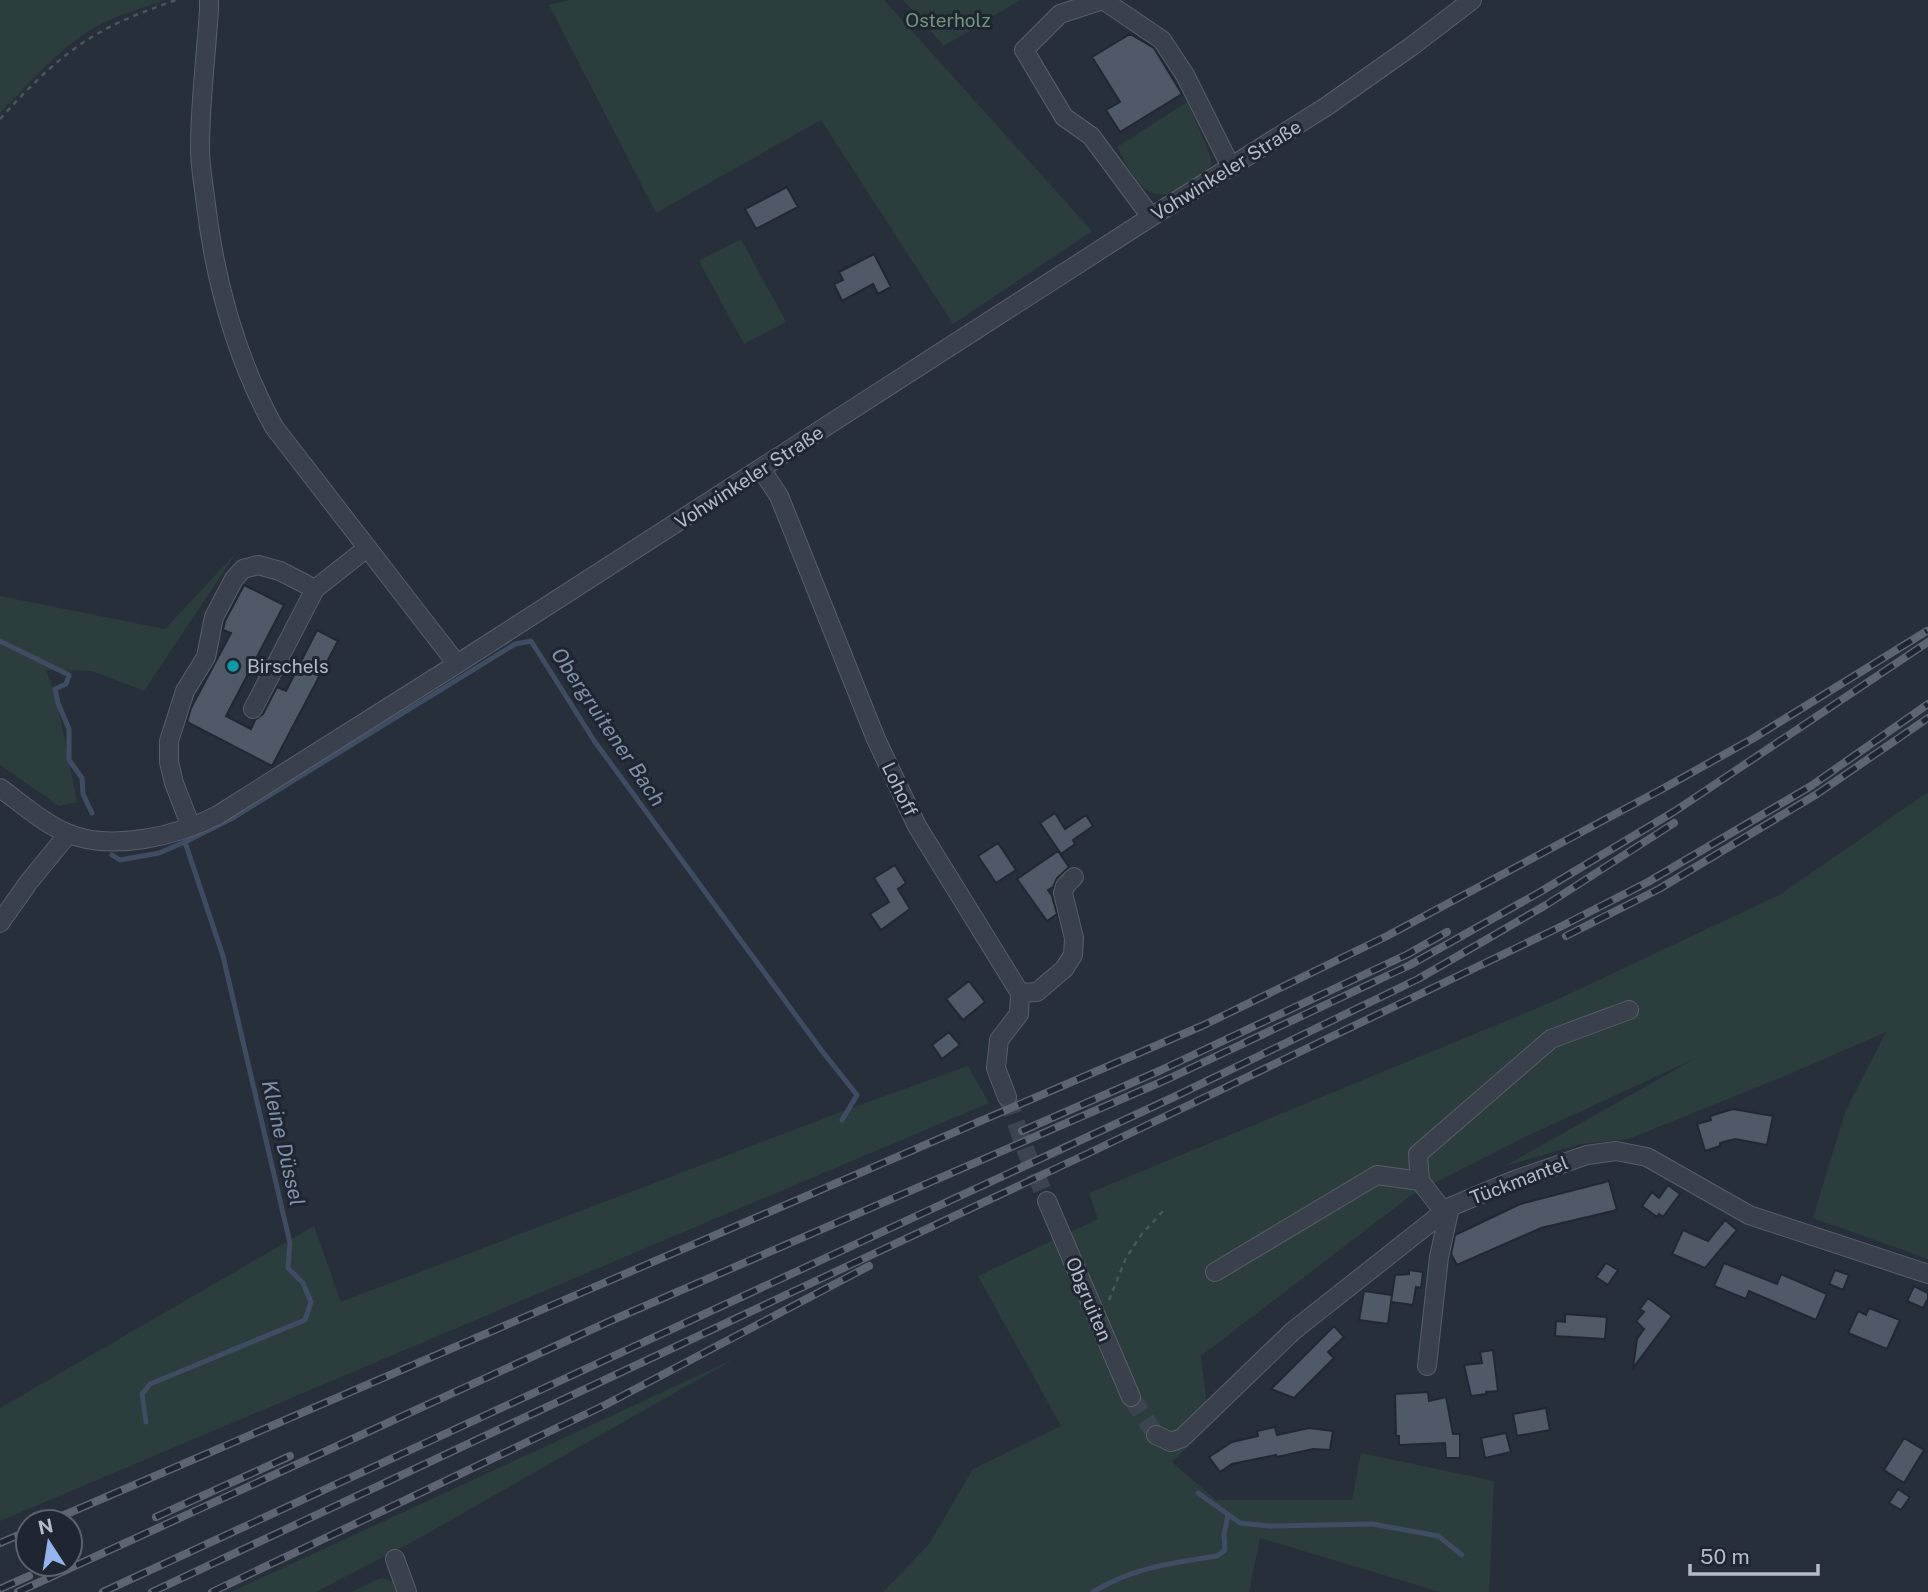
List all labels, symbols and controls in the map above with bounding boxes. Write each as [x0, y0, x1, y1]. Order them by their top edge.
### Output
park label: Osterholz [905, 9, 991, 31]
street label: Vohwinkeler Straße [1147, 115, 1305, 225]
street label: Vohwinkeler Straße [671, 421, 827, 533]
water label: Obergruitener Bach [546, 643, 671, 811]
place label: Birschels [247, 655, 329, 677]
marker: Birschels [225, 658, 241, 674]
street label: Lohoff [878, 758, 922, 820]
water label: Kleine Düssel [257, 1078, 310, 1208]
street label: Tückmantel [1467, 1151, 1571, 1209]
street label: Obgruiten [1061, 1254, 1117, 1344]
north arrow [14, 1508, 84, 1578]
text: N [36, 1514, 55, 1539]
scale bar [1690, 1532, 1818, 1576]
text: 50 m [1700, 1544, 1750, 1569]

